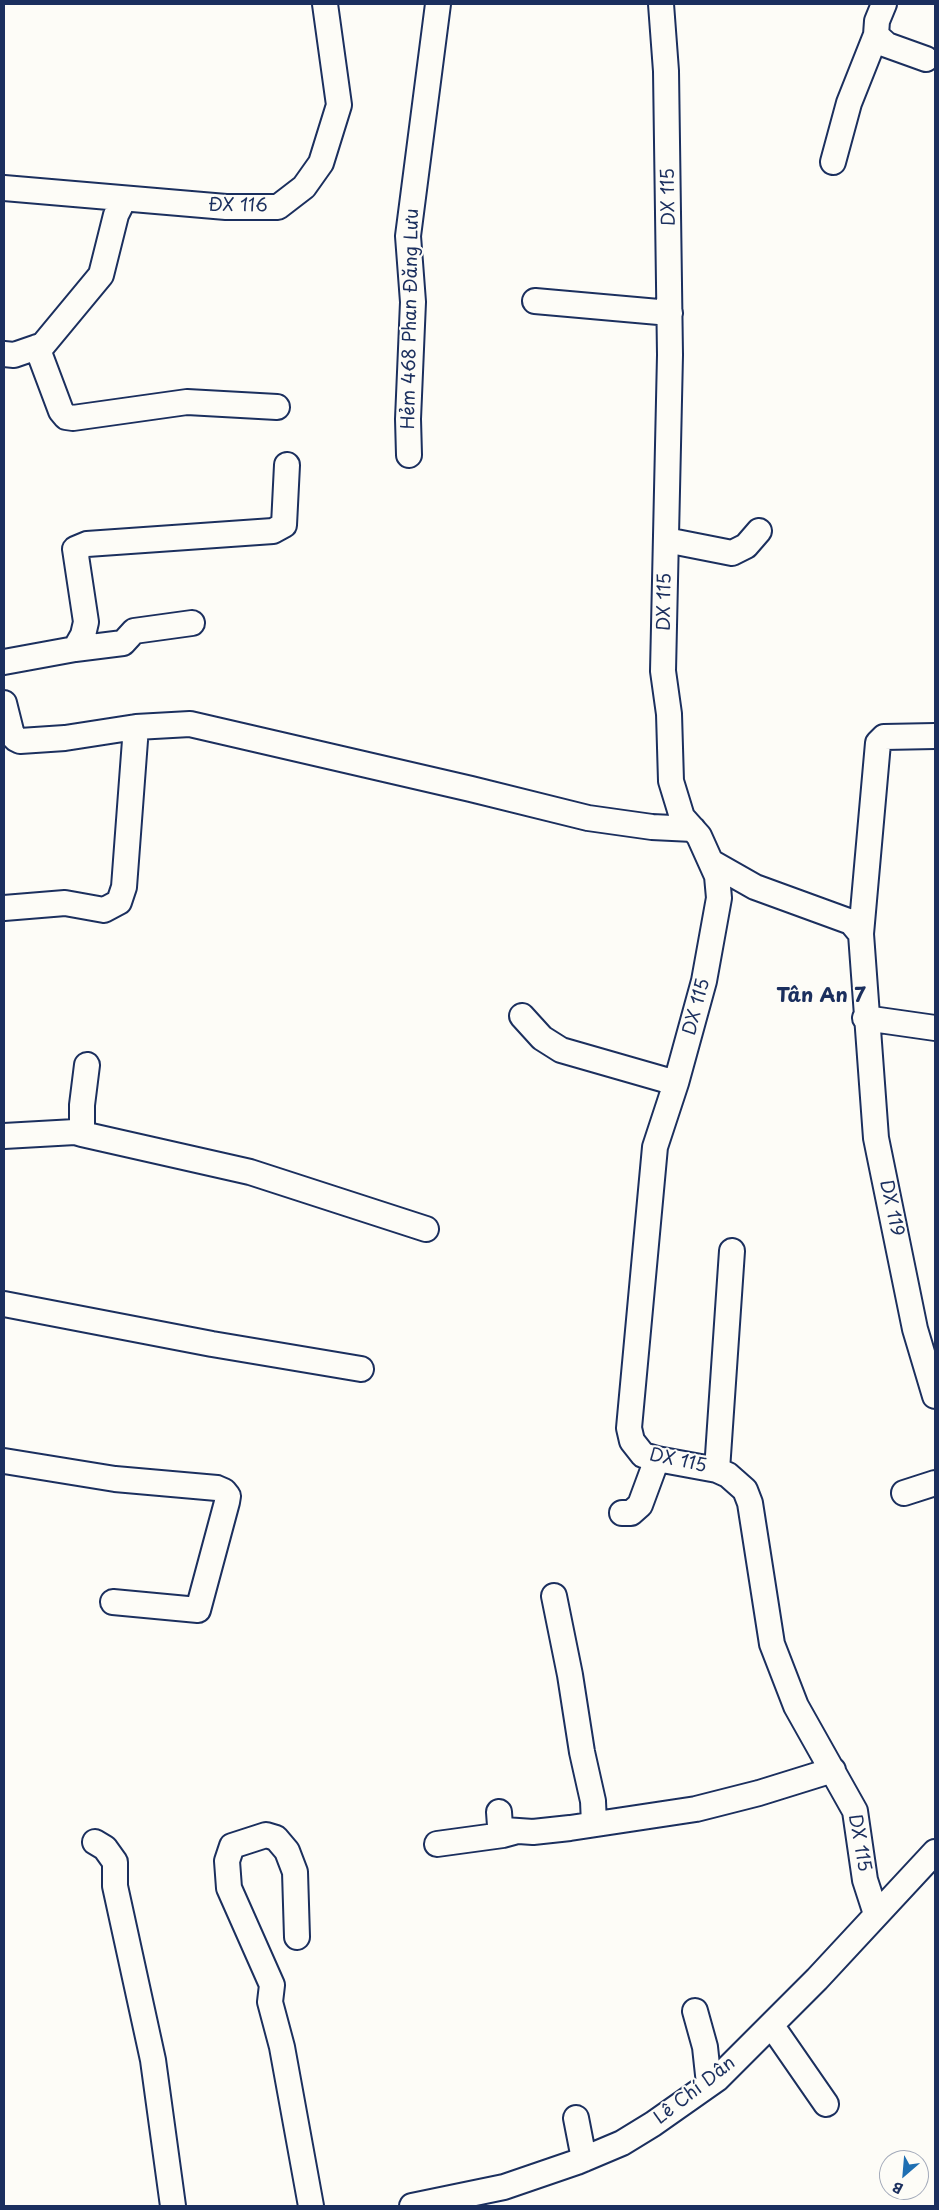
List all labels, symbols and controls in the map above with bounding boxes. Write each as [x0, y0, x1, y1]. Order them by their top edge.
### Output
street label: DX 115 [658, 168, 680, 226]
street label: ĐX 116 [208, 195, 268, 217]
street label: Hẻm 468 Phan Đăng Lưu [398, 208, 424, 430]
street label: DX 115 [654, 573, 676, 631]
street label: DX 115 [679, 976, 715, 1038]
district label: Tân An 7 [776, 984, 866, 1008]
street label: DX 119 [875, 1178, 907, 1238]
street label: DX 115 [647, 1444, 709, 1478]
street label: DX 115 [843, 1813, 875, 1873]
street label: Lê Chí Dân [650, 2053, 740, 2129]
north arrow [879, 2150, 929, 2200]
text: B [888, 2176, 906, 2199]

